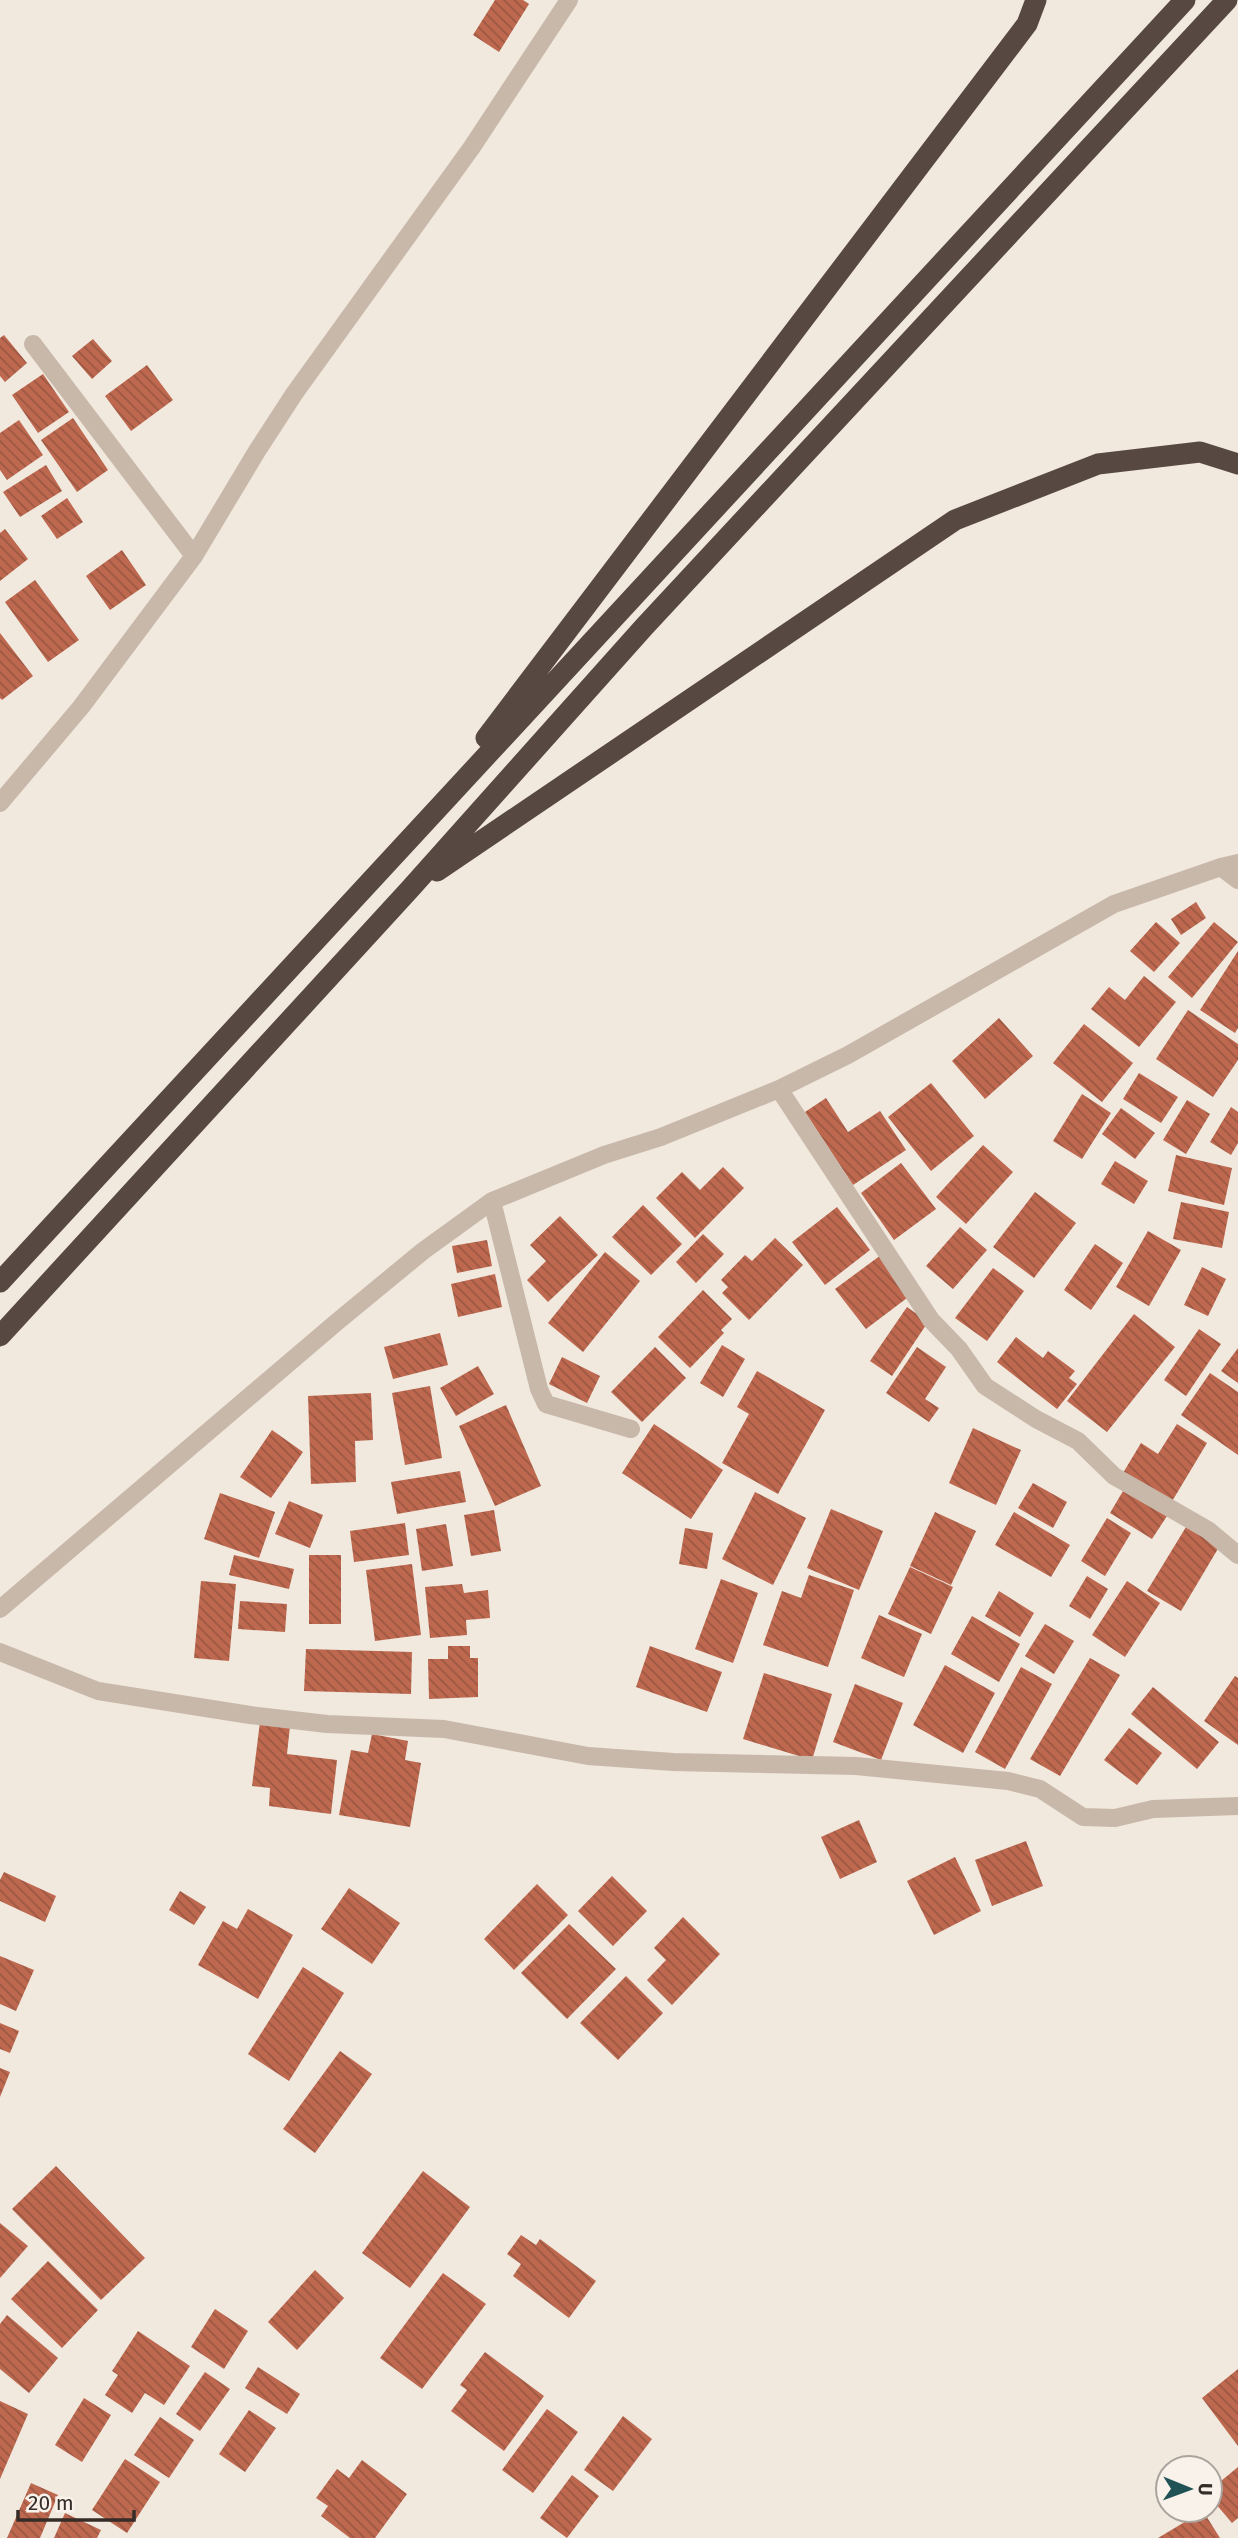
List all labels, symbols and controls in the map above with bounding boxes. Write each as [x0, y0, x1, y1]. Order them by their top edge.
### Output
north arrow [1154, 2454, 1224, 2524]
scale bar [18, 2478, 133, 2522]
text: U [1194, 2483, 1217, 2496]
text: 20 m [28, 2490, 74, 2516]

